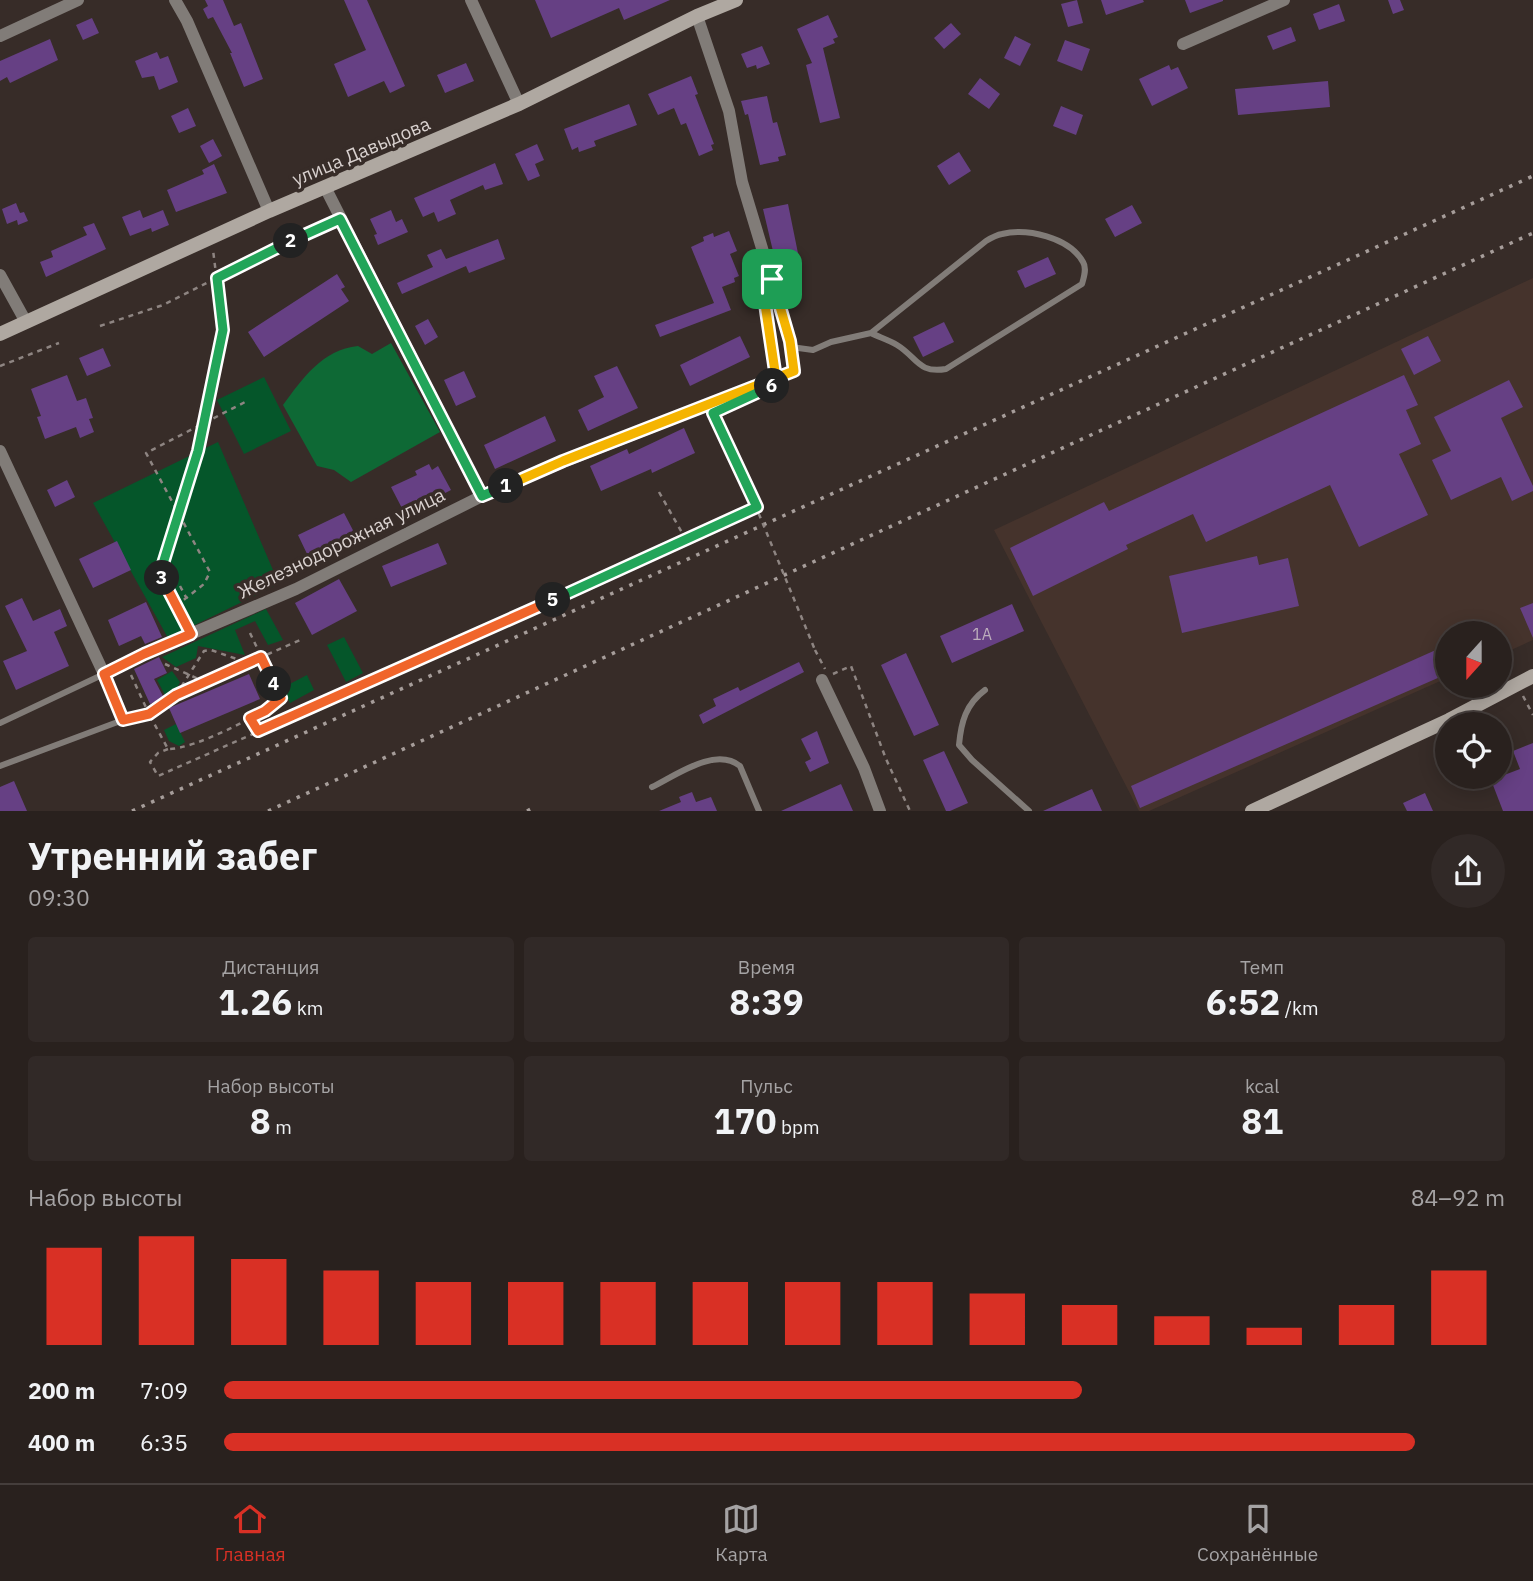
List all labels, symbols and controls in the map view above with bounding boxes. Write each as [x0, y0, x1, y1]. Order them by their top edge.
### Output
street label: улица Давыдова [288, 111, 434, 191]
pin: 2 [274, 224, 308, 258]
text: 2 [285, 228, 296, 252]
pin [742, 249, 802, 309]
icon: arrive [753, 260, 791, 298]
pin: 6 [754, 368, 790, 404]
text: 6 [766, 373, 777, 397]
pin: 1 [489, 468, 524, 504]
text: 1 [500, 473, 511, 497]
street label: Железнодорожная улица [233, 482, 449, 604]
pin: 3 [144, 560, 180, 596]
text: 3 [156, 565, 167, 589]
pin: 5 [536, 582, 570, 618]
text: 5 [547, 587, 558, 611]
north arrow [1435, 621, 1512, 698]
map controls [1435, 621, 1512, 789]
house number: 1А [972, 624, 992, 644]
pin: 4 [256, 666, 292, 702]
text: 4 [268, 671, 279, 695]
button: locate [1435, 712, 1512, 789]
text: Утренний забег [28, 831, 317, 880]
button: share [1431, 834, 1505, 908]
text: 09:30 [28, 882, 90, 912]
text: Дистанция [222, 955, 320, 979]
text: Время [738, 955, 795, 979]
text: Темп [1240, 955, 1284, 979]
text: 1.26 [218, 979, 292, 1025]
text: 8:39 [729, 979, 804, 1025]
text: 6:52 [1206, 979, 1280, 1025]
text: km [292, 996, 323, 1020]
text: /km [1280, 996, 1319, 1020]
text: Набор высоты [207, 1074, 335, 1098]
text: Пульс [740, 1074, 793, 1098]
text: kcal [1245, 1074, 1279, 1098]
text: 8 [250, 1098, 271, 1144]
text: 170 [713, 1098, 776, 1144]
text: 81 [1241, 1098, 1283, 1144]
text: m [271, 1115, 292, 1139]
text: bpm [776, 1115, 820, 1139]
text: Набор высоты [28, 1182, 182, 1212]
text: 84–92 m [1411, 1182, 1505, 1212]
text: 200 m [28, 1375, 95, 1405]
text: 7:09 [140, 1375, 188, 1405]
text: 400 m [28, 1427, 95, 1457]
text: 6:35 [140, 1427, 188, 1457]
tab: Главная [215, 1500, 286, 1566]
tab: Карта [715, 1500, 768, 1566]
tab: Сохранённые [1197, 1500, 1318, 1566]

